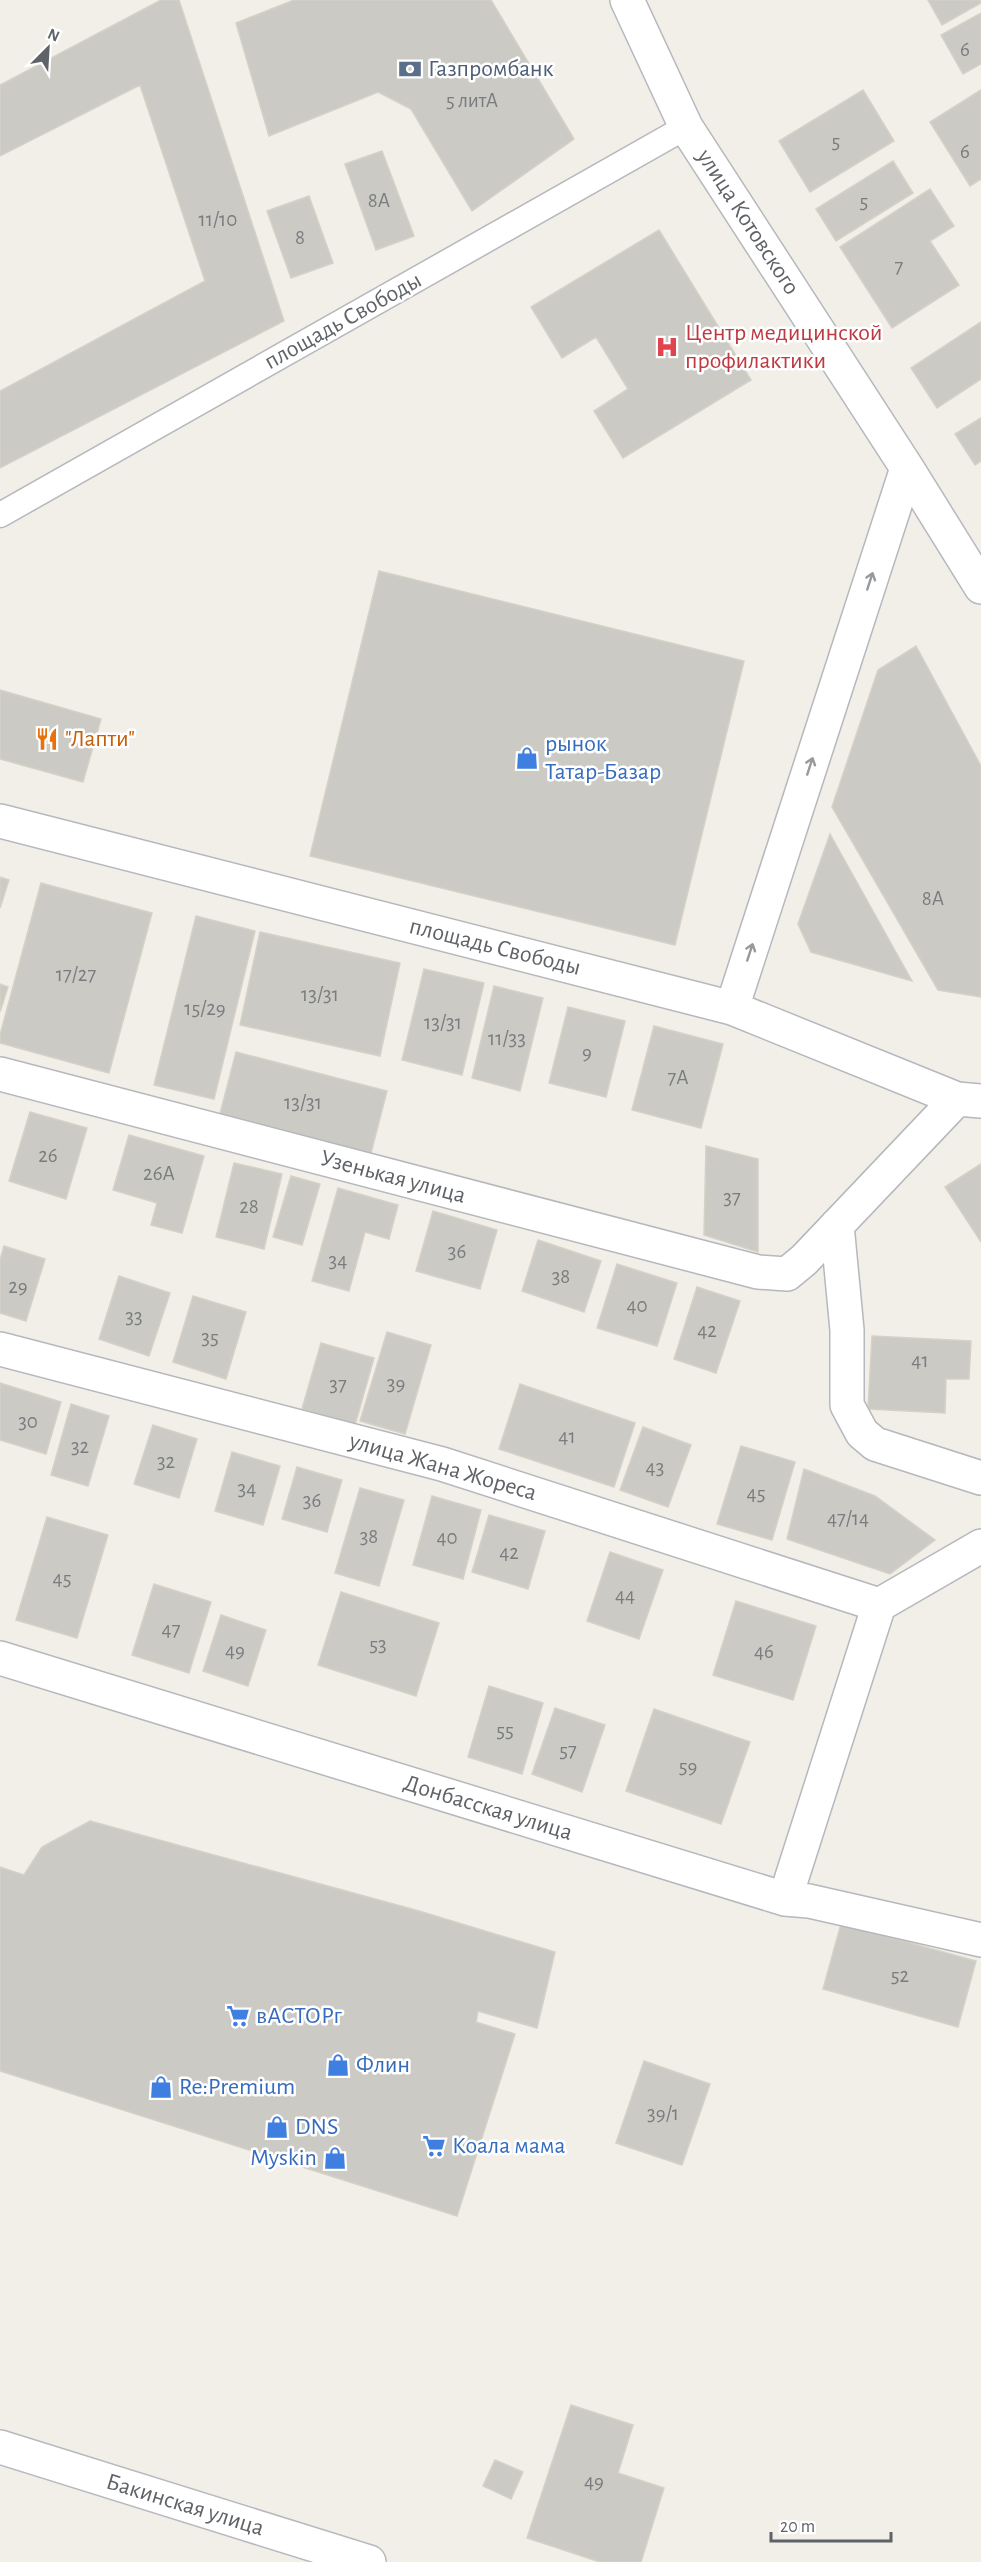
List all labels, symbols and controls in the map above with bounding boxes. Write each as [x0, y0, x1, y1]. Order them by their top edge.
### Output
north arrow [18, 18, 78, 78]
text: N [45, 26, 62, 45]
house number: 6 [960, 39, 970, 60]
bank icon: Газпромбанк [397, 56, 423, 82]
place label: Газпромбанк [428, 57, 553, 81]
house number: 5 литА [446, 90, 498, 111]
house number: 5 [832, 131, 840, 152]
house number: 6 [960, 141, 970, 162]
street label: улица Котовского [692, 144, 804, 299]
house number: 8А [368, 190, 390, 211]
house number: 5 [860, 191, 868, 212]
house number: 11/10 [199, 209, 237, 230]
house number: 8 [295, 227, 305, 248]
house number: 7 [895, 256, 904, 277]
street label: площадь Свободы [260, 268, 426, 374]
place label: Центр медицинской профилактики [685, 321, 882, 373]
hospital icon: Центр медицинской профилактики [654, 334, 680, 360]
one-way arrow [866, 572, 877, 591]
restaurant icon: "Лапти" [34, 726, 60, 752]
place label: "Лапти" [65, 727, 135, 751]
place label: рынок Татар-Базар [545, 732, 661, 784]
shop icon: рынок Татар-Базар [514, 745, 540, 771]
one-way arrow [805, 757, 816, 776]
house number: 8А [922, 888, 944, 909]
street label: площадь Свободы [407, 914, 583, 980]
one-way arrow [745, 943, 756, 962]
house number: 17/27 [56, 964, 96, 985]
house number: 13/31 [301, 984, 339, 1005]
house number: 15/29 [184, 998, 226, 1019]
house number: 13/31 [424, 1012, 462, 1033]
house number: 11/33 [488, 1028, 526, 1049]
house number: 9 [582, 1042, 592, 1063]
house number: 7А [667, 1067, 689, 1088]
house number: 13/31 [284, 1092, 322, 1113]
house number: 26 [38, 1145, 58, 1166]
street label: Узенькая улица [318, 1146, 468, 1208]
house number: 26А [143, 1163, 175, 1184]
house number: 37 [723, 1187, 741, 1208]
house number: 28 [239, 1196, 259, 1217]
house number: 36 [448, 1241, 466, 1262]
house number: 34 [329, 1250, 347, 1271]
house number: 38 [552, 1266, 570, 1287]
house number: 29 [8, 1276, 28, 1297]
house number: 40 [626, 1295, 648, 1316]
house number: 33 [125, 1306, 143, 1327]
house number: 42 [697, 1320, 717, 1341]
house number: 35 [201, 1327, 219, 1348]
house number: 41 [911, 1350, 929, 1371]
house number: 39 [387, 1373, 405, 1394]
house number: 37 [329, 1374, 347, 1395]
house number: 30 [18, 1411, 38, 1432]
house number: 41 [558, 1426, 576, 1447]
street label: улица Жана Жореса [346, 1428, 539, 1505]
house number: 32 [71, 1436, 89, 1457]
house number: 32 [157, 1451, 175, 1472]
house number: 43 [646, 1457, 664, 1478]
house number: 34 [238, 1478, 256, 1499]
house number: 45 [747, 1483, 765, 1504]
house number: 36 [303, 1490, 321, 1511]
house number: 47/14 [827, 1508, 869, 1529]
house number: 38 [360, 1526, 378, 1547]
house number: 40 [436, 1527, 458, 1548]
house number: 42 [499, 1542, 519, 1563]
house number: 45 [53, 1568, 71, 1589]
house number: 44 [615, 1585, 635, 1606]
house number: 47 [162, 1619, 181, 1640]
house number: 53 [369, 1634, 387, 1655]
house number: 49 [225, 1640, 245, 1661]
house number: 46 [754, 1641, 774, 1662]
house number: 55 [496, 1720, 514, 1741]
house number: 57 [559, 1740, 577, 1761]
house number: 59 [679, 1756, 697, 1777]
street label: Донбасская улица [401, 1771, 575, 1845]
house number: 52 [891, 1965, 909, 1986]
supermarket icon: вАСТОРг [225, 2003, 251, 2029]
place label: вАСТОРг [256, 2004, 342, 2028]
shop icon: Флин [325, 2052, 351, 2078]
place label: Флин [356, 2053, 410, 2077]
shop icon: Re:Premium [148, 2074, 174, 2100]
place label: Re:Premium [179, 2075, 295, 2099]
house number: 39/1 [647, 2103, 679, 2124]
shop icon: DNS [264, 2114, 290, 2140]
place label: DNS [295, 2115, 338, 2139]
supermarket icon: Коала мама [421, 2133, 447, 2159]
place label: Коала мама [452, 2134, 565, 2158]
shop icon: Myskin [322, 2145, 348, 2171]
place label: Myskin [250, 2146, 317, 2170]
street label: Бакинская улица [103, 2470, 267, 2540]
house number: 49 [584, 2471, 604, 2492]
scale bar [771, 2505, 891, 2543]
text: 20 m [780, 2518, 815, 2536]

